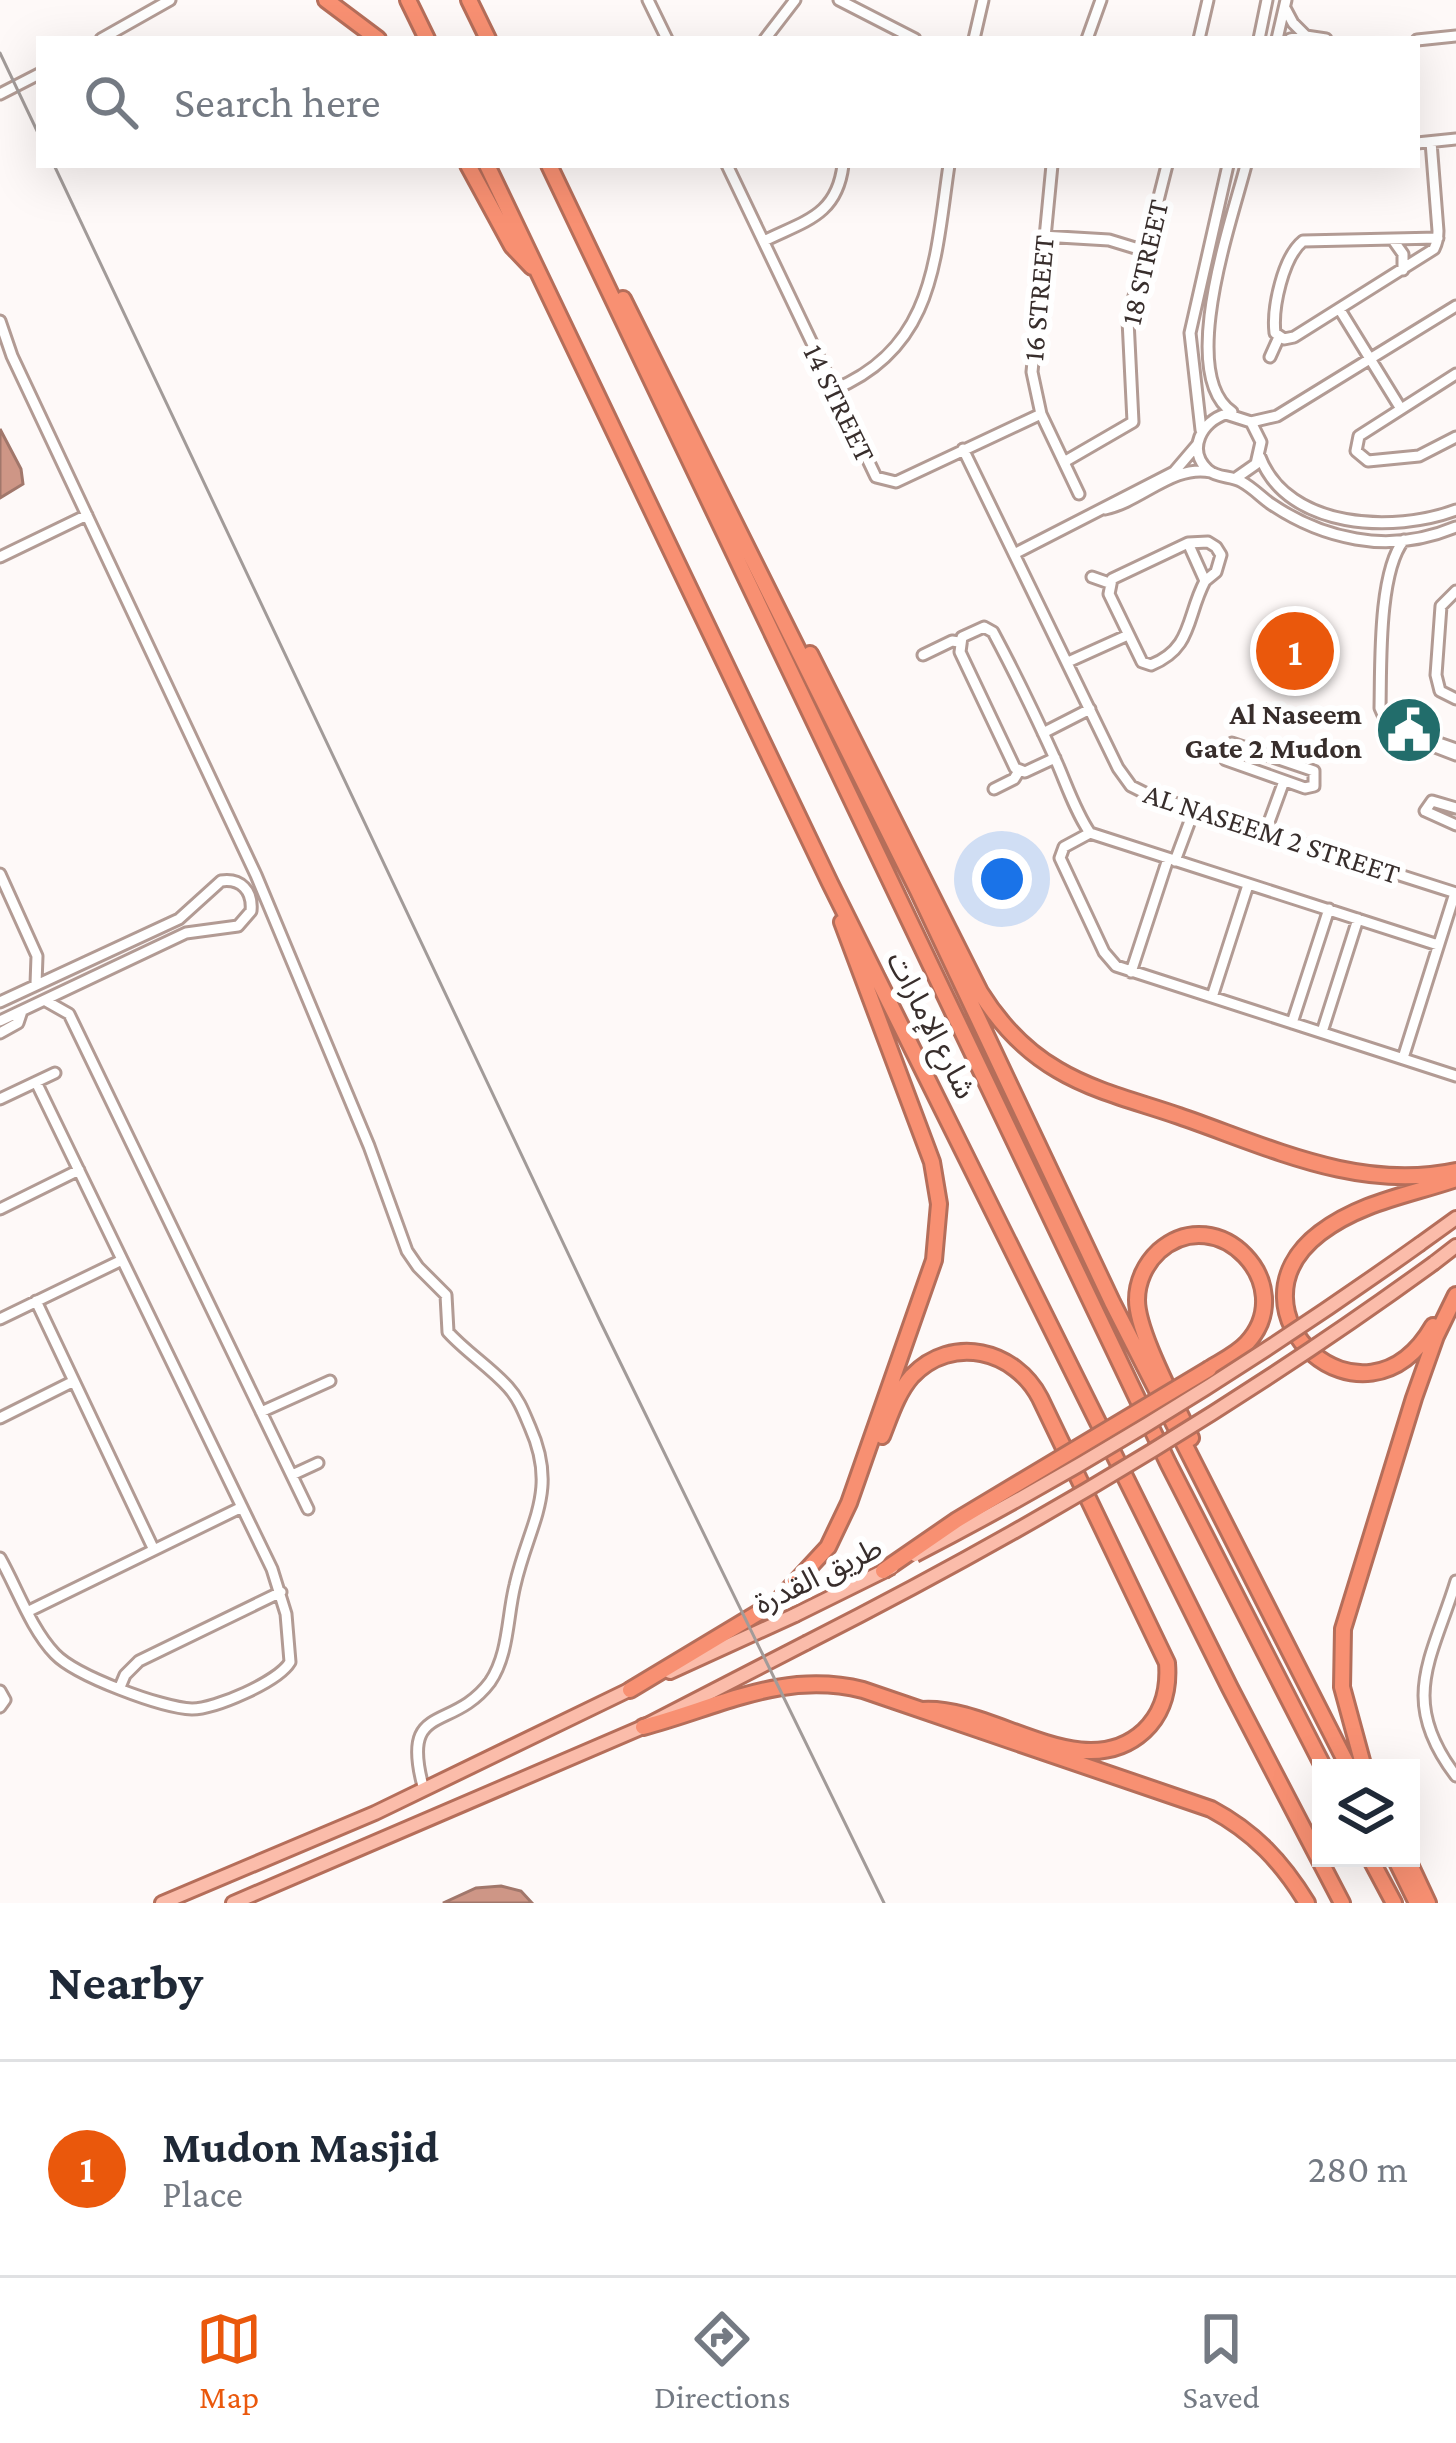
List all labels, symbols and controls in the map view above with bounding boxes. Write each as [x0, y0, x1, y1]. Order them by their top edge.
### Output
search box [36, 36, 1420, 168]
icon: search [78, 69, 144, 135]
text: Search here [174, 77, 381, 127]
street label: 18 STREET [1114, 196, 1174, 328]
street label: 16 STREET [1016, 234, 1060, 362]
street label: 14 STREET [797, 339, 883, 467]
pin: 1 [1256, 606, 1334, 696]
public building icon: Al Naseem Gate 2 Mudon [1374, 695, 1444, 765]
place label: Al Naseem Gate 2 Mudon [1184, 697, 1363, 764]
street label: AL NASEEM 2 STREET [1140, 776, 1404, 890]
your location [972, 849, 1032, 909]
street label: شارع الإمارات [876, 946, 983, 1107]
street label: طريق القدرة [749, 1530, 888, 1622]
map controls [1312, 1759, 1420, 1867]
button: layers [1312, 1759, 1420, 1867]
text: Nearby [48, 1953, 203, 2010]
text: Mudon Masjid [162, 2122, 439, 2172]
text: 1 [80, 2147, 94, 2190]
text: 280 m [1308, 2147, 1408, 2190]
text: Place [162, 2172, 243, 2215]
tab: Map [196, 2306, 262, 2415]
tab: Directions [654, 2306, 791, 2415]
tab: Saved [1183, 2306, 1260, 2415]

